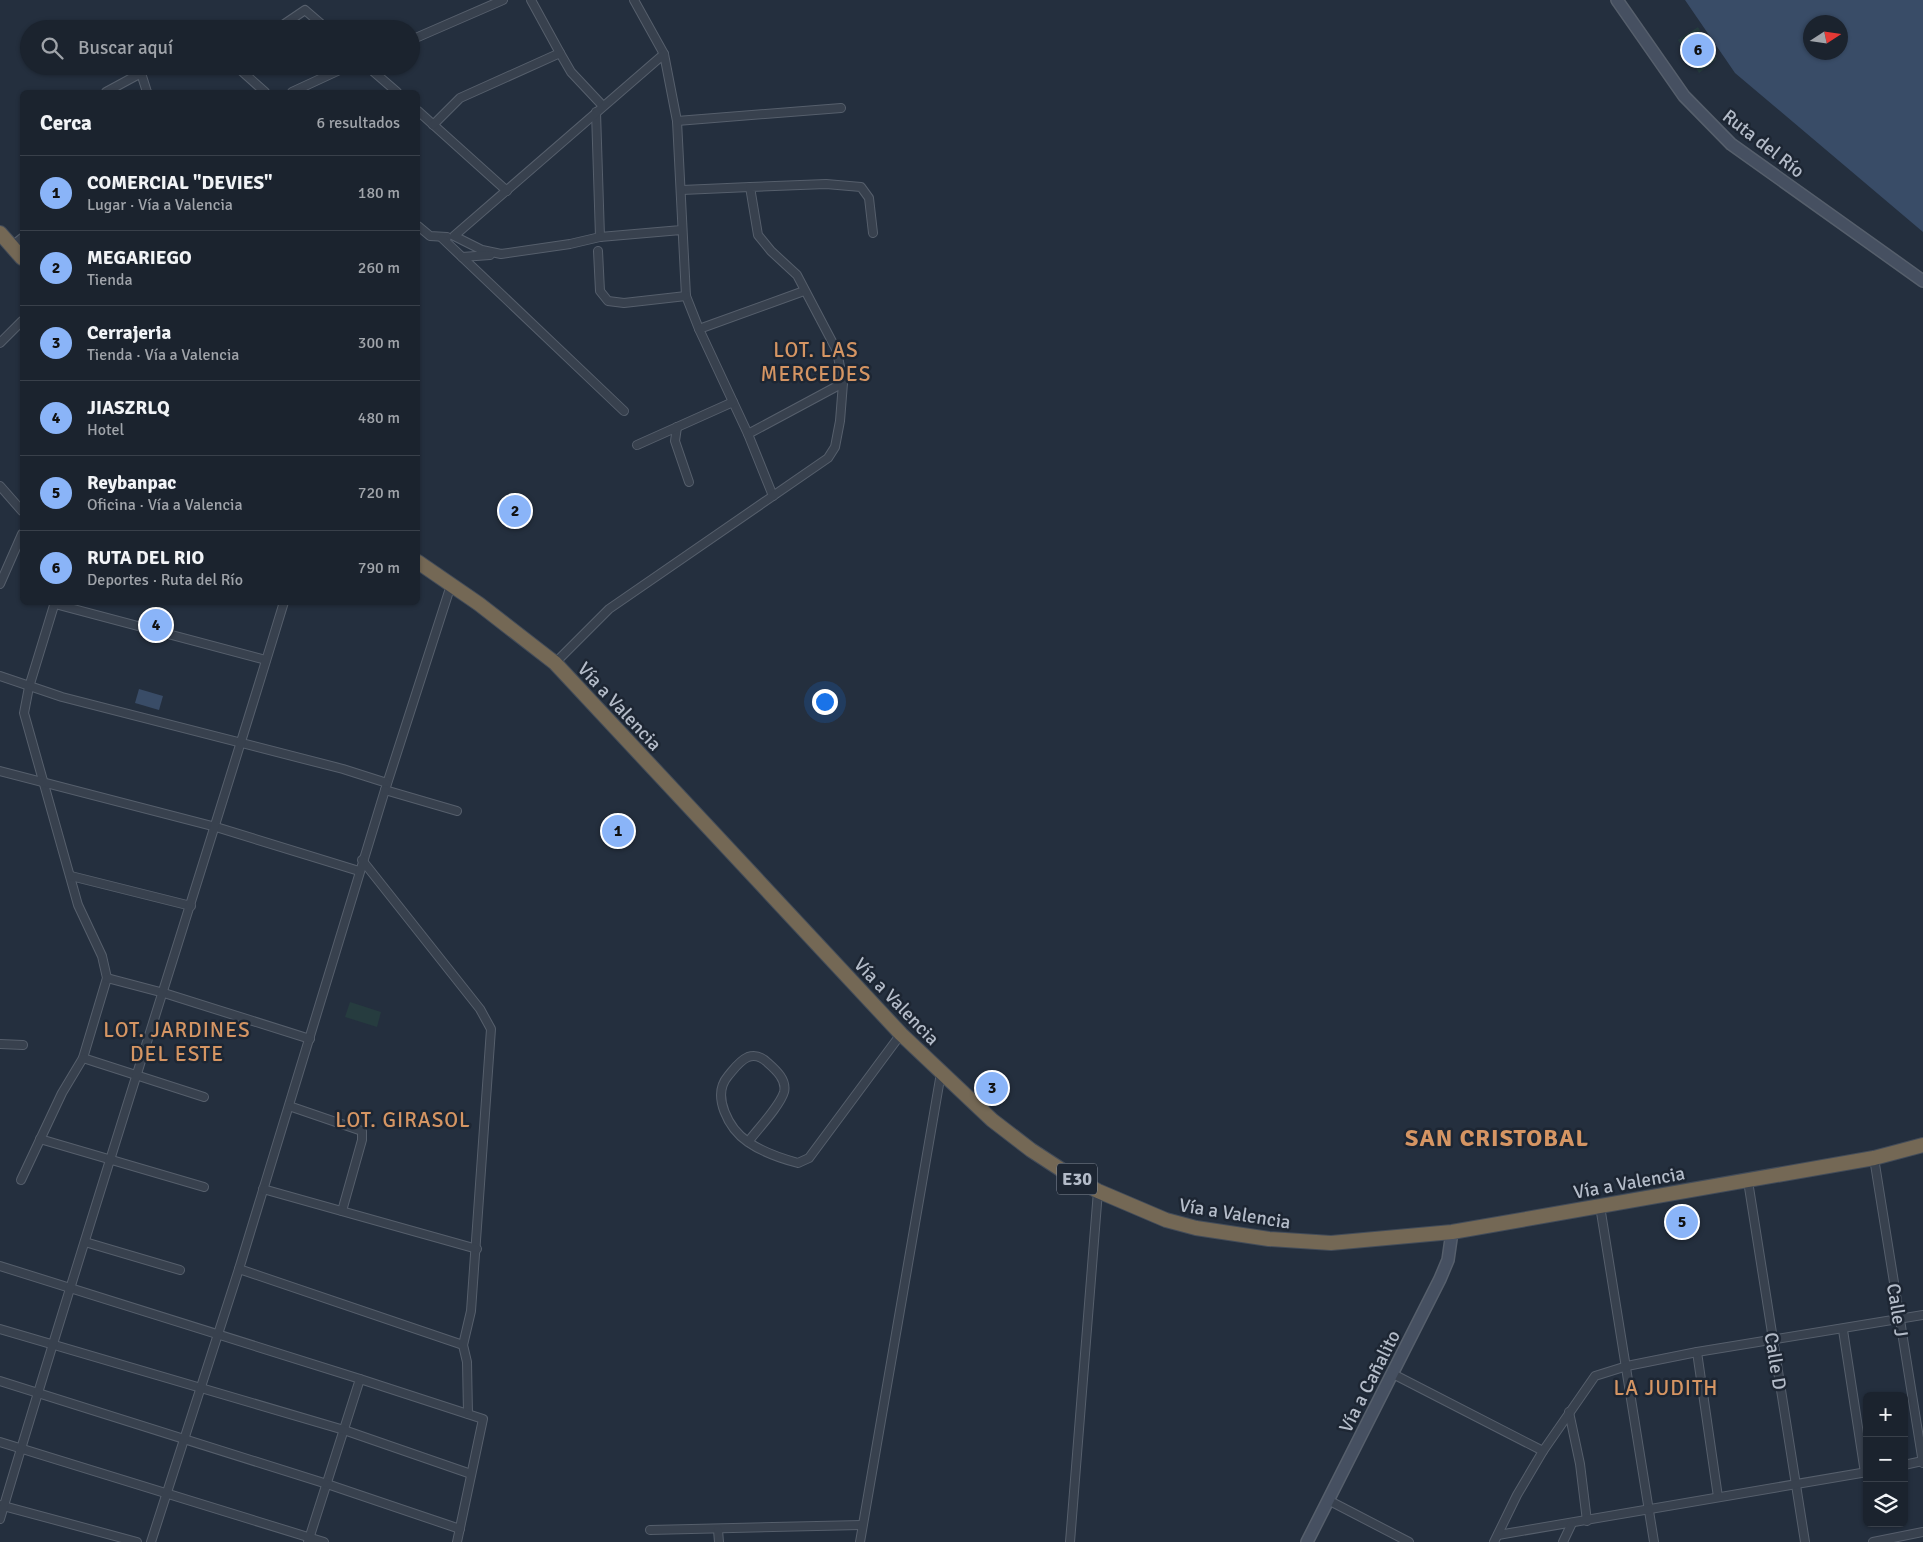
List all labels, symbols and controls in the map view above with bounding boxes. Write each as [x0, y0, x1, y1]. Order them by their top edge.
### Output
north arrow [1803, 15, 1848, 60]
search box [20, 20, 420, 75]
pin: 6 [1682, 31, 1714, 69]
icon: search [38, 34, 66, 62]
text: Buscar aquí [78, 36, 173, 60]
street label: Ruta del Río [1718, 104, 1809, 183]
text: Cerca [40, 110, 92, 136]
text: 6 resultados [317, 113, 400, 133]
text: COMERCIAL "DEVIES" [87, 171, 273, 195]
text: 1 [52, 183, 60, 203]
text: 180 m [358, 183, 400, 203]
text: Lugar · Vía a Valencia [87, 195, 233, 215]
text: MEGARIEGO [87, 246, 192, 270]
text: 2 [52, 258, 60, 278]
text: 260 m [358, 258, 400, 278]
text: Tienda [87, 270, 133, 290]
text: Cerrajeria [87, 321, 171, 345]
text: 3 [52, 333, 60, 353]
text: 300 m [358, 333, 400, 353]
district label: LOT. LAS MERCEDES [761, 337, 871, 387]
text: Tienda · Vía a Valencia [87, 345, 239, 365]
text: JIASZRLQ [87, 396, 170, 420]
text: 4 [52, 408, 60, 428]
text: 480 m [358, 408, 400, 428]
text: Hotel [87, 420, 124, 440]
text: Reybanpac [87, 471, 176, 495]
text: 5 [52, 483, 60, 503]
text: 720 m [358, 483, 400, 503]
pin: 2 [499, 492, 531, 530]
text: Oficina · Vía a Valencia [87, 495, 243, 515]
text: RUTA DEL RIO [87, 546, 204, 570]
text: 6 [52, 558, 60, 578]
text: 790 m [358, 558, 400, 578]
text: Deportes · Ruta del Río [87, 570, 243, 590]
pin: 4 [140, 606, 172, 644]
street label: Vía a Valencia [572, 657, 666, 756]
your location [812, 689, 838, 715]
pin: 1 [602, 812, 634, 850]
street label: Vía a Valencia [849, 953, 944, 1051]
district label: LOT. JARDINES DEL ESTE [103, 1017, 251, 1067]
pin: 3 [976, 1069, 1008, 1107]
district label: LOT. GIRASOL [335, 1107, 471, 1133]
district label: SAN CRISTOBAL [1405, 1123, 1589, 1153]
street label: Vía a Valencia [1572, 1161, 1687, 1205]
road number: E30 [1057, 1164, 1097, 1194]
street label: Vía a Valencia [1177, 1193, 1292, 1235]
pin: 5 [1666, 1203, 1698, 1241]
street label: Calle J [1881, 1282, 1913, 1339]
street label: Vía a Cañalito [1334, 1326, 1406, 1437]
street label: Calle D [1759, 1331, 1791, 1392]
district label: LA JUDITH [1614, 1375, 1718, 1401]
map controls [1863, 1392, 1908, 1527]
button: + [1863, 1392, 1908, 1437]
button: − [1863, 1437, 1908, 1482]
button: layers [1863, 1482, 1908, 1527]

